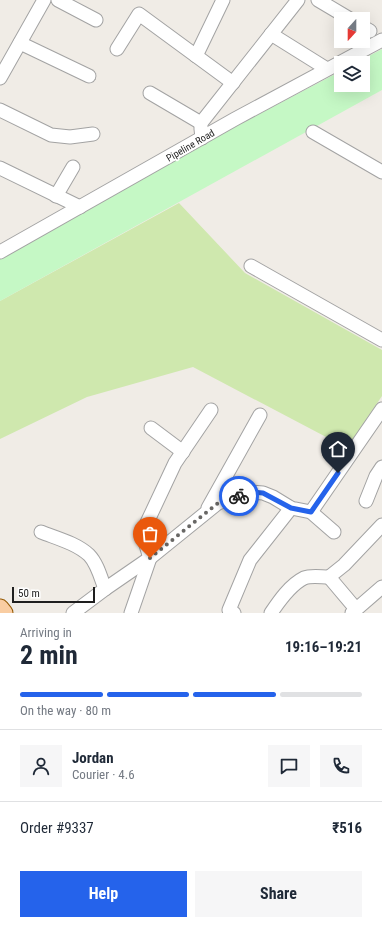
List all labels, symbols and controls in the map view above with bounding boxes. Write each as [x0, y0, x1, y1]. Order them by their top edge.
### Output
north arrow [334, 12, 370, 48]
map controls [334, 12, 370, 92]
button: layers [334, 56, 370, 92]
street label: Pipeline Road [164, 127, 216, 164]
pin [321, 432, 355, 473]
icon: home [327, 438, 349, 460]
courier [219, 476, 259, 516]
icon: bike [228, 485, 250, 507]
pin [133, 517, 167, 558]
icon: bag [139, 523, 161, 545]
scale bar [12, 585, 95, 604]
text: 50 m [18, 587, 40, 600]
text: Arriving in [20, 625, 72, 640]
text: 19:16–19:21 [285, 638, 362, 656]
text: 2 min [20, 640, 78, 670]
text: On the way · 80 m [20, 703, 111, 718]
button: person [20, 745, 62, 787]
button: chat [268, 745, 310, 787]
button: phone [320, 745, 362, 787]
text: Jordan [72, 749, 114, 767]
text: Courier · 4.6 [72, 767, 135, 782]
text: Order #9337 [20, 819, 94, 837]
text: ₹516 [332, 819, 362, 837]
button: Help [20, 871, 187, 917]
button: Share [195, 871, 362, 917]

